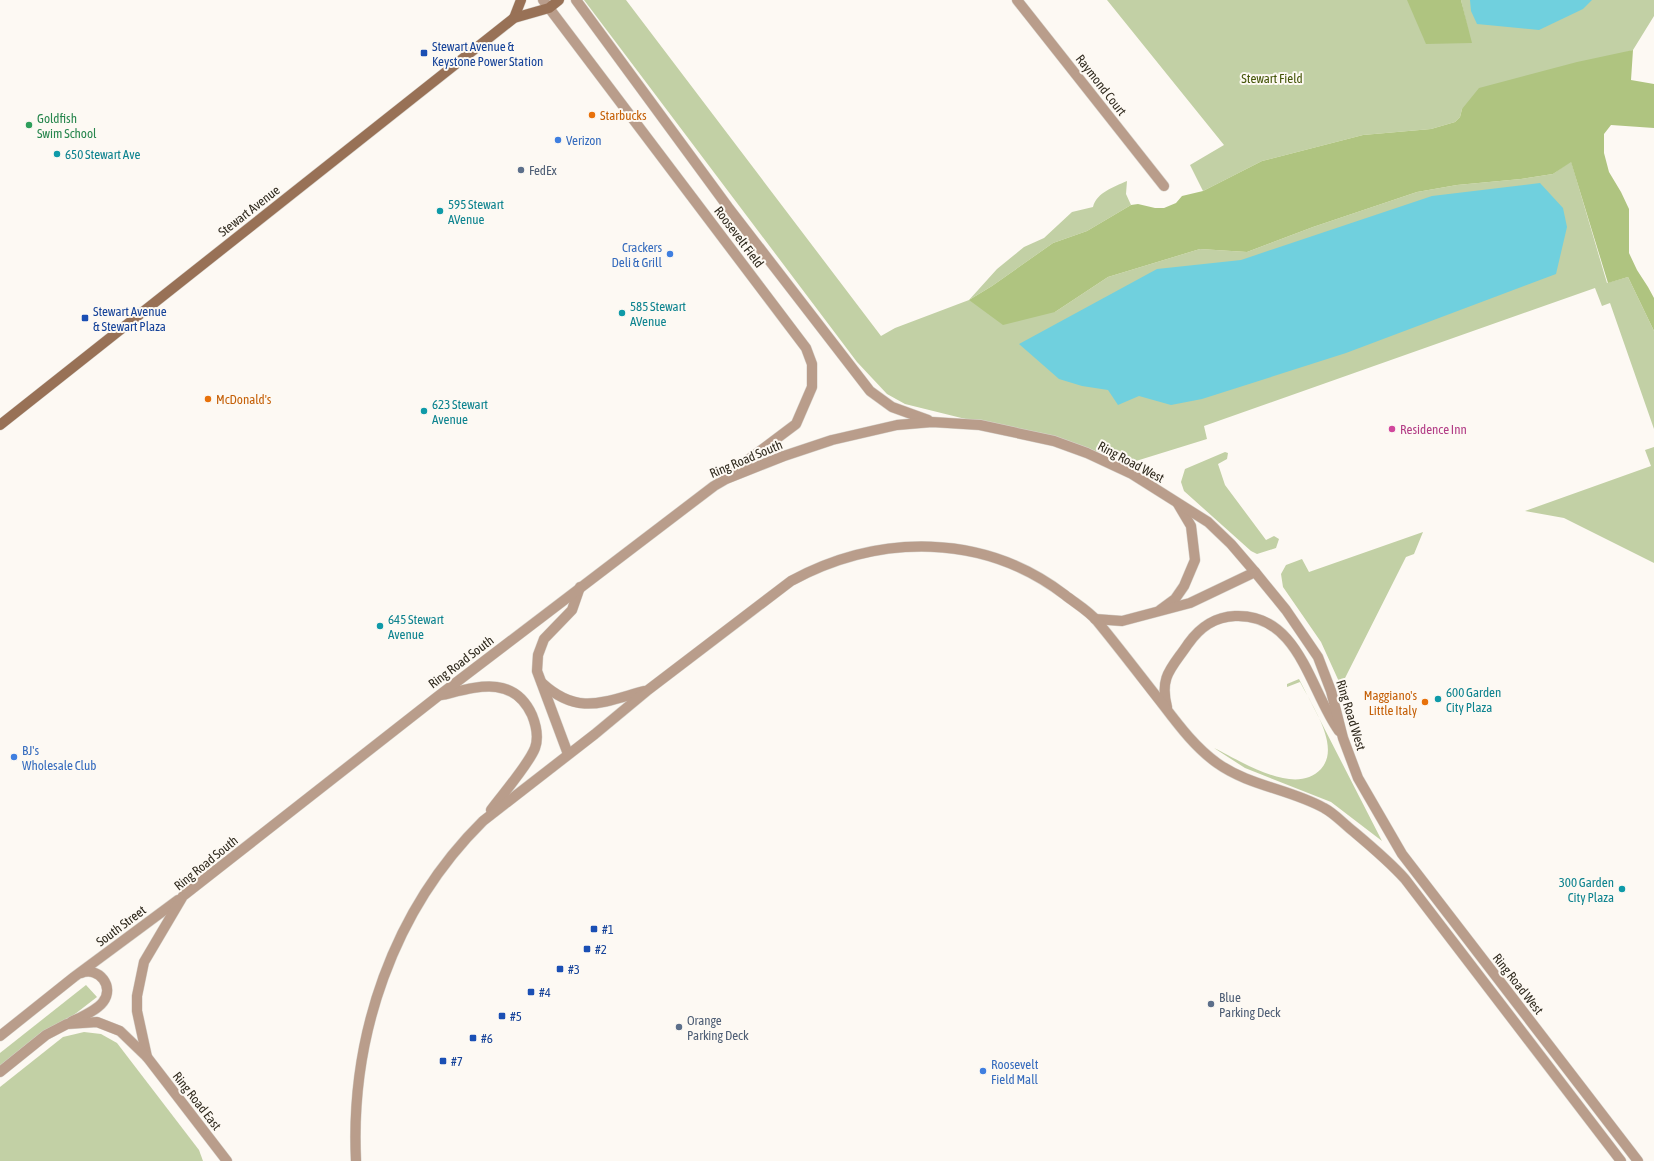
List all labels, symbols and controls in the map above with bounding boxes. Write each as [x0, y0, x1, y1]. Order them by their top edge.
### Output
place label: Stewart Avenue & Keystone Power Station [432, 39, 543, 69]
marker: Stewart Avenue & Keystone Power Station [419, 48, 429, 58]
street label: Raymond Court [1073, 51, 1130, 119]
park label: Stewart Field [1241, 71, 1303, 86]
place label: Starbucks [600, 108, 647, 123]
marker: Starbucks [587, 110, 597, 120]
place label: Goldfish Swim School [37, 111, 97, 141]
marker: Goldfish Swim School [24, 120, 34, 130]
place label: Verizon [566, 133, 602, 148]
marker: Verizon [553, 135, 563, 145]
place label: 650 Stewart Ave [65, 147, 140, 162]
marker: 650 Stewart Ave [52, 149, 62, 159]
place label: FedEx [529, 163, 558, 178]
marker: FedEx [516, 165, 526, 175]
street label: Stewart Avenue [215, 182, 283, 240]
place label: 595 Stewart AVenue [448, 197, 504, 227]
street label: Roosevelt Field [711, 203, 767, 271]
marker: 595 Stewart AVenue [435, 206, 445, 216]
place label: Crackers Deli & Grill [611, 240, 663, 270]
marker: Crackers Deli & Grill [665, 249, 675, 259]
place label: 585 Stewart AVenue [630, 299, 686, 329]
place label: Stewart Avenue & Stewart Plaza [93, 304, 167, 334]
marker: 585 Stewart AVenue [617, 308, 627, 318]
marker: Stewart Avenue & Stewart Plaza [80, 313, 90, 323]
place label: McDonald's [216, 392, 272, 407]
marker: McDonald's [203, 394, 213, 404]
place label: 623 Stewart Avenue [432, 397, 488, 427]
marker: 623 Stewart Avenue [419, 406, 429, 416]
place label: Residence Inn [1400, 422, 1467, 437]
marker: Residence Inn [1387, 424, 1397, 434]
street label: Ring Road South [707, 437, 785, 481]
street label: Ring Road West [1095, 438, 1167, 486]
place label: 645 Stewart Avenue [388, 612, 444, 642]
marker: 645 Stewart Avenue [375, 621, 385, 631]
street label: Ring Road South [425, 633, 497, 691]
street label: Ring Road West [1333, 678, 1369, 752]
place label: 600 Garden City Plaza [1446, 685, 1501, 715]
place label: Maggiano's Little Italy [1364, 688, 1418, 718]
marker: 600 Garden City Plaza [1433, 694, 1443, 704]
marker: Maggiano's Little Italy [1420, 697, 1430, 707]
place label: BJ's Wholesale Club [22, 743, 96, 773]
marker: BJ's Wholesale Club [9, 752, 19, 762]
street label: Ring Road South [171, 833, 241, 893]
place label: 300 Garden City Plaza [1559, 875, 1614, 905]
marker: 300 Garden City Plaza [1617, 884, 1627, 894]
street label: South Street [93, 902, 149, 950]
place label: #1 [602, 922, 614, 937]
marker: #1 [589, 924, 599, 934]
place label: #2 [595, 942, 607, 957]
marker: #2 [582, 944, 592, 954]
street label: Ring Road West [1490, 951, 1547, 1018]
place label: #3 [568, 962, 580, 977]
marker: #3 [555, 964, 565, 974]
place label: #4 [539, 985, 551, 1000]
marker: #4 [526, 987, 536, 997]
place label: Blue Parking Deck [1219, 990, 1281, 1020]
marker: Blue Parking Deck [1206, 999, 1216, 1009]
place label: #5 [510, 1009, 522, 1024]
marker: #5 [497, 1011, 507, 1021]
place label: Orange Parking Deck [687, 1013, 749, 1043]
marker: Orange Parking Deck [674, 1022, 684, 1032]
place label: #6 [481, 1031, 493, 1046]
marker: #6 [468, 1033, 478, 1043]
place label: #7 [451, 1054, 463, 1069]
marker: #7 [438, 1056, 448, 1066]
place label: Roosevelt Field Mall [991, 1057, 1039, 1087]
marker: Roosevelt Field Mall [978, 1066, 988, 1076]
street label: Ring Road East [170, 1069, 225, 1133]

